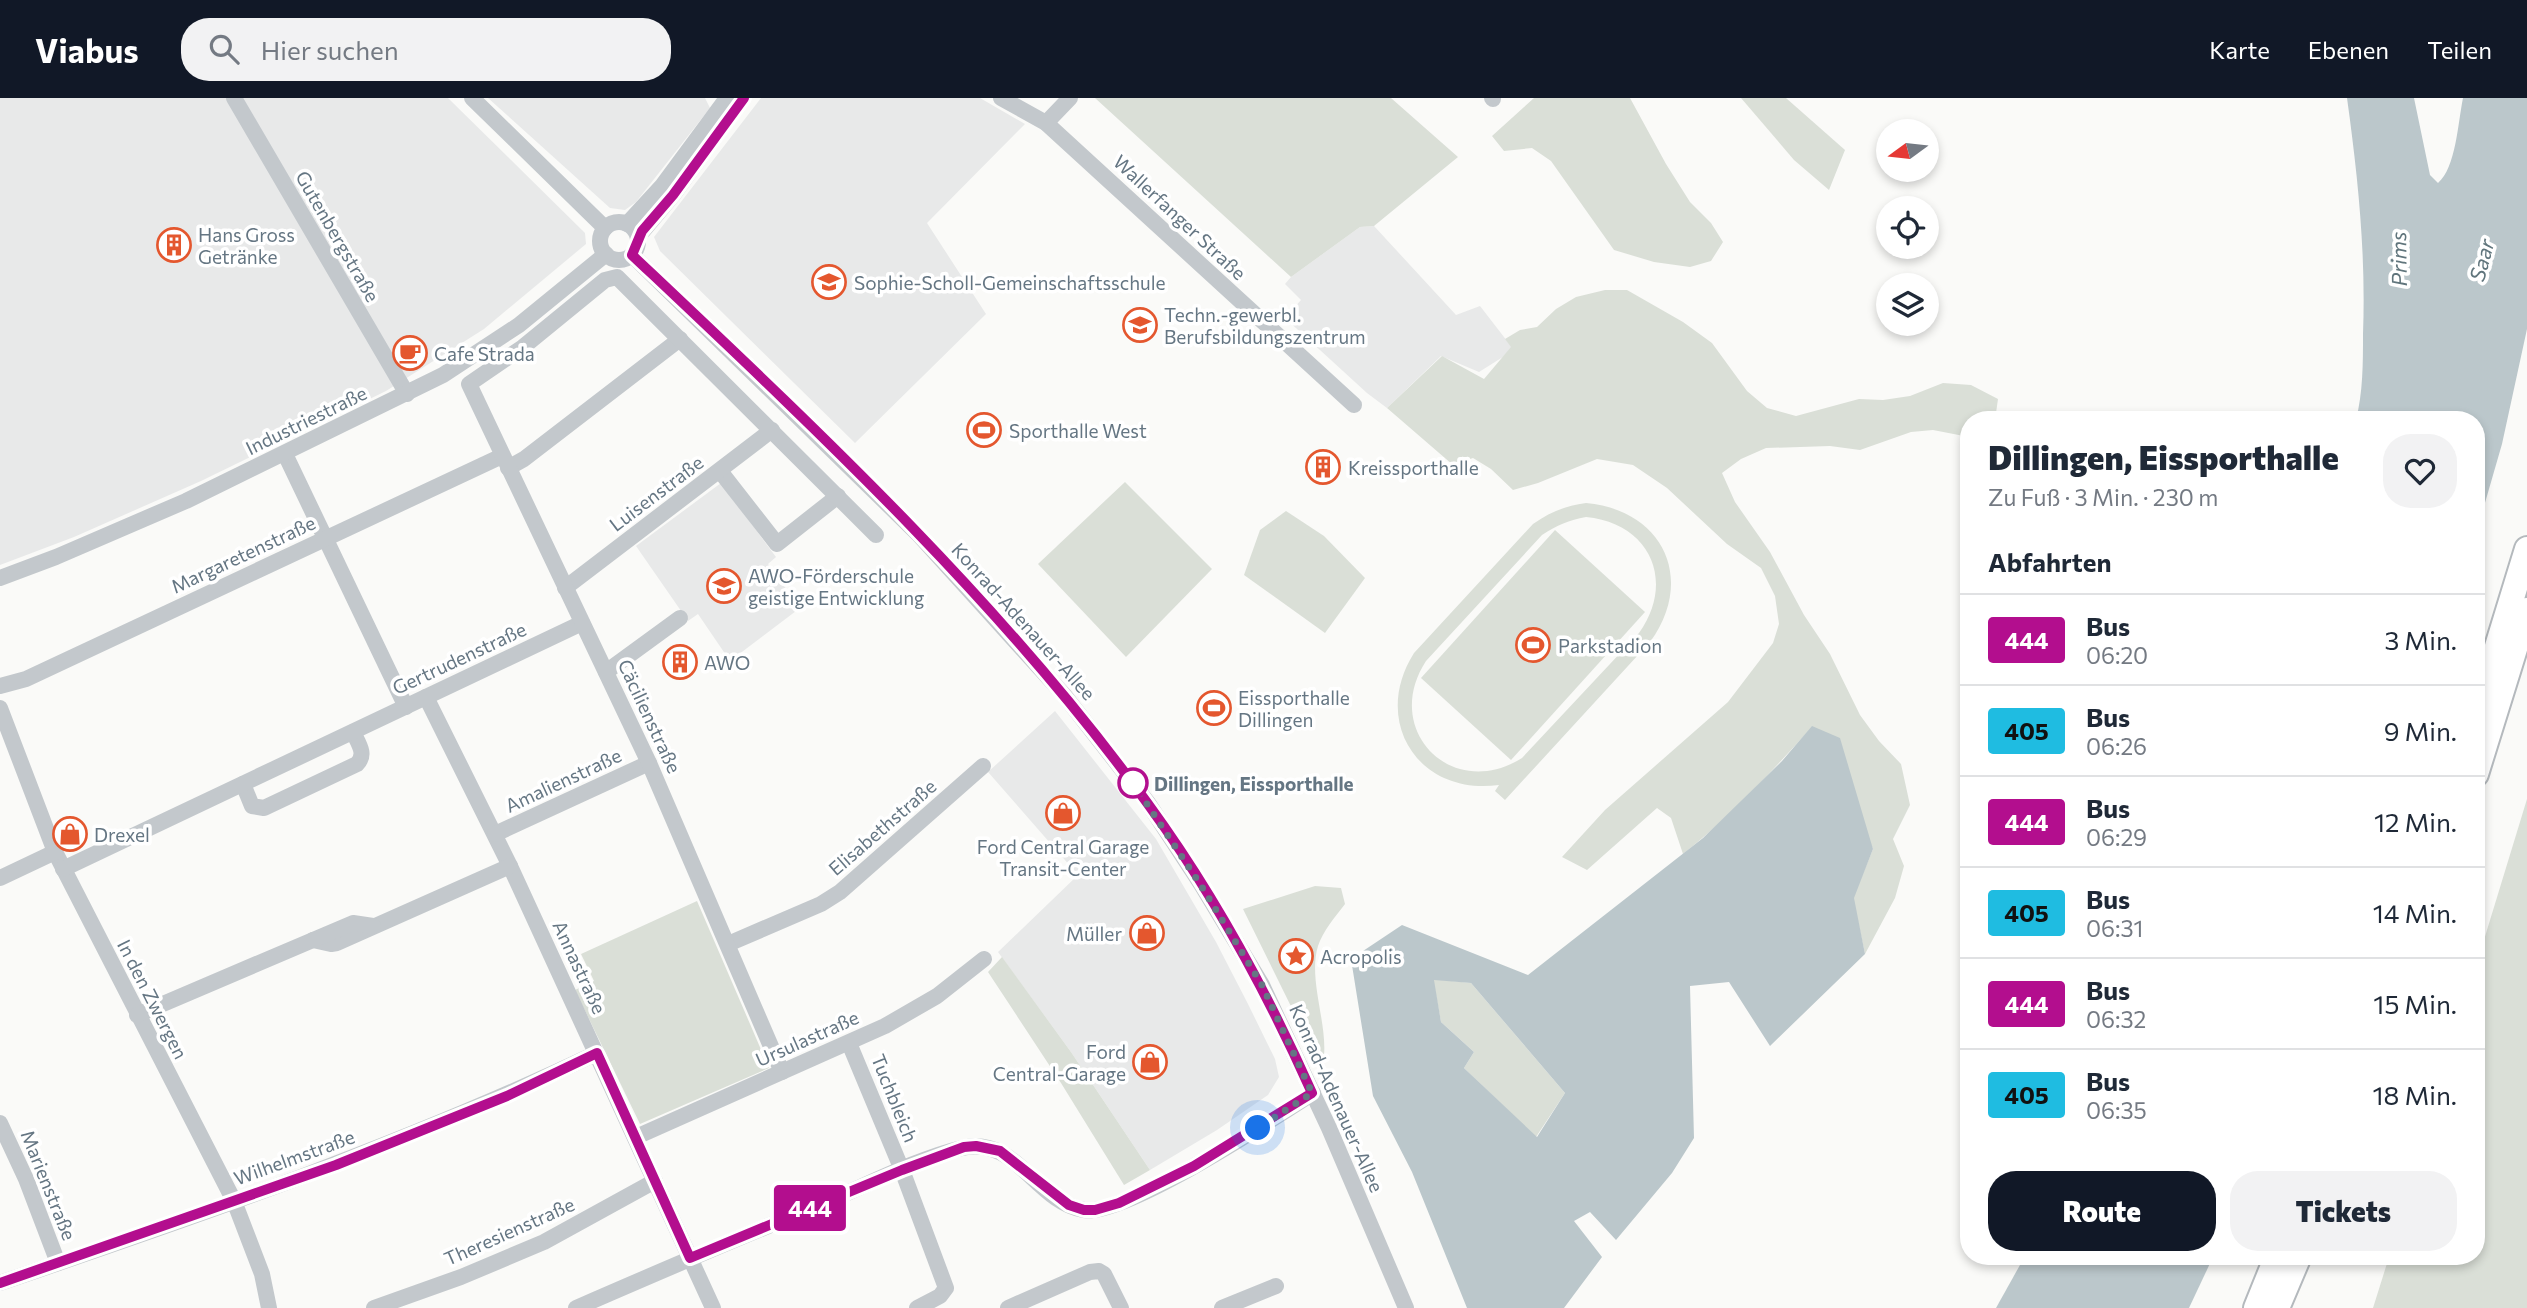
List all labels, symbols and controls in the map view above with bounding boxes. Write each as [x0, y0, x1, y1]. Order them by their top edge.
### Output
search box [181, 18, 671, 81]
text: Viabus [35, 29, 139, 70]
icon: search [205, 30, 243, 68]
text: Hier suchen [261, 34, 399, 65]
text: Karte [2209, 35, 2270, 64]
text: Ebenen [2308, 35, 2389, 64]
text: Teilen [2427, 35, 2492, 64]
north arrow [1876, 119, 1939, 182]
map controls [1876, 119, 1939, 336]
street label: Wallerfanger Straße [1109, 150, 1251, 284]
street label: Gutenbergstraße [291, 166, 385, 306]
button: locate [1876, 196, 1939, 259]
place label: Hans Gross Getränke [198, 223, 295, 268]
building icon: Hans Gross Getränke [155, 226, 193, 264]
water label: Prims [2385, 231, 2411, 287]
water label: Saar [2463, 236, 2499, 284]
school or university icon: Sophie-Scholl-Gemeinschaftsschule [810, 263, 848, 301]
place label: Sophie-Scholl-Gemeinschaftsschule [854, 271, 1166, 294]
button: layers [1876, 273, 1939, 336]
place label: Techn.-gewerbl. Berufsbildungszentrum [1164, 303, 1366, 348]
school or university icon: Techn.-gewerbl. Berufsbildungszentrum [1121, 306, 1159, 344]
cafe icon: Cafe Strada [391, 334, 429, 372]
place label: Cafe Strada [434, 342, 535, 365]
street label: Industriestraße [242, 381, 370, 459]
sports icon: Sporthalle West [965, 411, 1003, 449]
place label: Sporthalle West [1009, 419, 1147, 442]
button: heart [2383, 434, 2457, 508]
text: Dillingen, Eissporthalle [1988, 436, 2339, 477]
building icon: Kreissporthalle [1304, 448, 1342, 486]
street label: Luisenstraße [605, 450, 707, 536]
place label: Kreissporthalle [1348, 456, 1479, 479]
text: Zu Fuß · 3 Min. · 230 m [1988, 483, 2218, 511]
street label: Margaretenstraße [167, 510, 319, 598]
street label: Konrad-Adenauer-Allee [947, 538, 1101, 704]
text: Abfahrten [1988, 546, 2111, 577]
place label: AWO-Förderschule geistige Entwicklung [748, 564, 924, 609]
school or university icon: AWO-Förderschule geistige Entwicklung [705, 567, 743, 605]
text: Bus [2086, 610, 2130, 641]
street label: Gertrudenstraße [389, 617, 529, 699]
text: 3 Min. [2385, 624, 2457, 655]
text: 444 [2004, 625, 2049, 654]
sports icon: Parkstadion [1514, 626, 1552, 664]
place label: Parkstadion [1558, 634, 1662, 657]
text: 06:20 [2086, 641, 2148, 669]
building icon: AWO [661, 643, 699, 681]
place label: AWO [704, 651, 750, 674]
street label: Cäcilienstraße [614, 655, 686, 777]
place label: Eissporthalle Dillingen [1238, 686, 1350, 731]
sports icon: Eissporthalle Dillingen [1195, 689, 1233, 727]
text: Bus [2086, 701, 2130, 732]
text: 9 Min. [2384, 715, 2457, 746]
text: 405 [2004, 716, 2049, 745]
text: 06:26 [2086, 732, 2147, 760]
street label: Amalienstraße [501, 743, 625, 817]
marker: Dillingen, Eissporthalle [1118, 768, 1148, 798]
place label: Dillingen, Eissporthalle [1154, 772, 1354, 795]
street label: Elisabethstraße [824, 774, 940, 880]
text: Bus [2086, 792, 2130, 823]
shop icon: Ford Central Garage Transit-Center [1044, 794, 1082, 832]
text: 12 Min. [2374, 806, 2457, 837]
text: 444 [2004, 807, 2049, 836]
shop icon: Drexel [51, 815, 89, 853]
place label: Drexel [94, 823, 150, 846]
text: 06:29 [2086, 823, 2147, 851]
place label: Ford Central Garage Transit-Center [977, 835, 1149, 880]
text: Bus [2086, 883, 2130, 914]
text: 14 Min. [2373, 897, 2457, 928]
text: 405 [2004, 898, 2049, 927]
shop icon: Müller [1128, 914, 1166, 952]
text: 06:31 [2086, 914, 2143, 942]
street label: Annastraße [548, 917, 612, 1017]
place label: Müller [1066, 922, 1122, 945]
street label: In den Zwergen [113, 935, 193, 1063]
place icon: Acropolis [1277, 937, 1315, 975]
place label: Acropolis [1320, 945, 1402, 968]
text: Bus [2086, 974, 2130, 1005]
text: 15 Min. [2373, 988, 2457, 1019]
text: 444 [2004, 989, 2049, 1018]
street label: Konrad-Adenauer-Allee [1285, 1000, 1389, 1196]
street label: Ursulastraße [752, 1005, 862, 1071]
text: 06:32 [2086, 1005, 2146, 1033]
place label: Ford Central-Garage [993, 1040, 1126, 1085]
shop icon: Ford Central-Garage [1131, 1043, 1169, 1081]
street label: Tuchbleich [867, 1051, 923, 1145]
text: Bus [2086, 1065, 2130, 1096]
text: 18 Min. [2373, 1079, 2457, 1110]
text: 405 [2004, 1080, 2049, 1109]
text: 06:35 [2086, 1096, 2147, 1124]
your location [1240, 1110, 1275, 1145]
street label: Wilhelmstraße [231, 1125, 357, 1189]
street label: Marienstraße [16, 1127, 82, 1243]
button: Route [1988, 1171, 2216, 1251]
button: Tickets [2230, 1171, 2457, 1251]
line badge: 444 [770, 1185, 850, 1231]
street label: Theresienstraße [440, 1192, 578, 1270]
text: 444 [788, 1193, 832, 1222]

